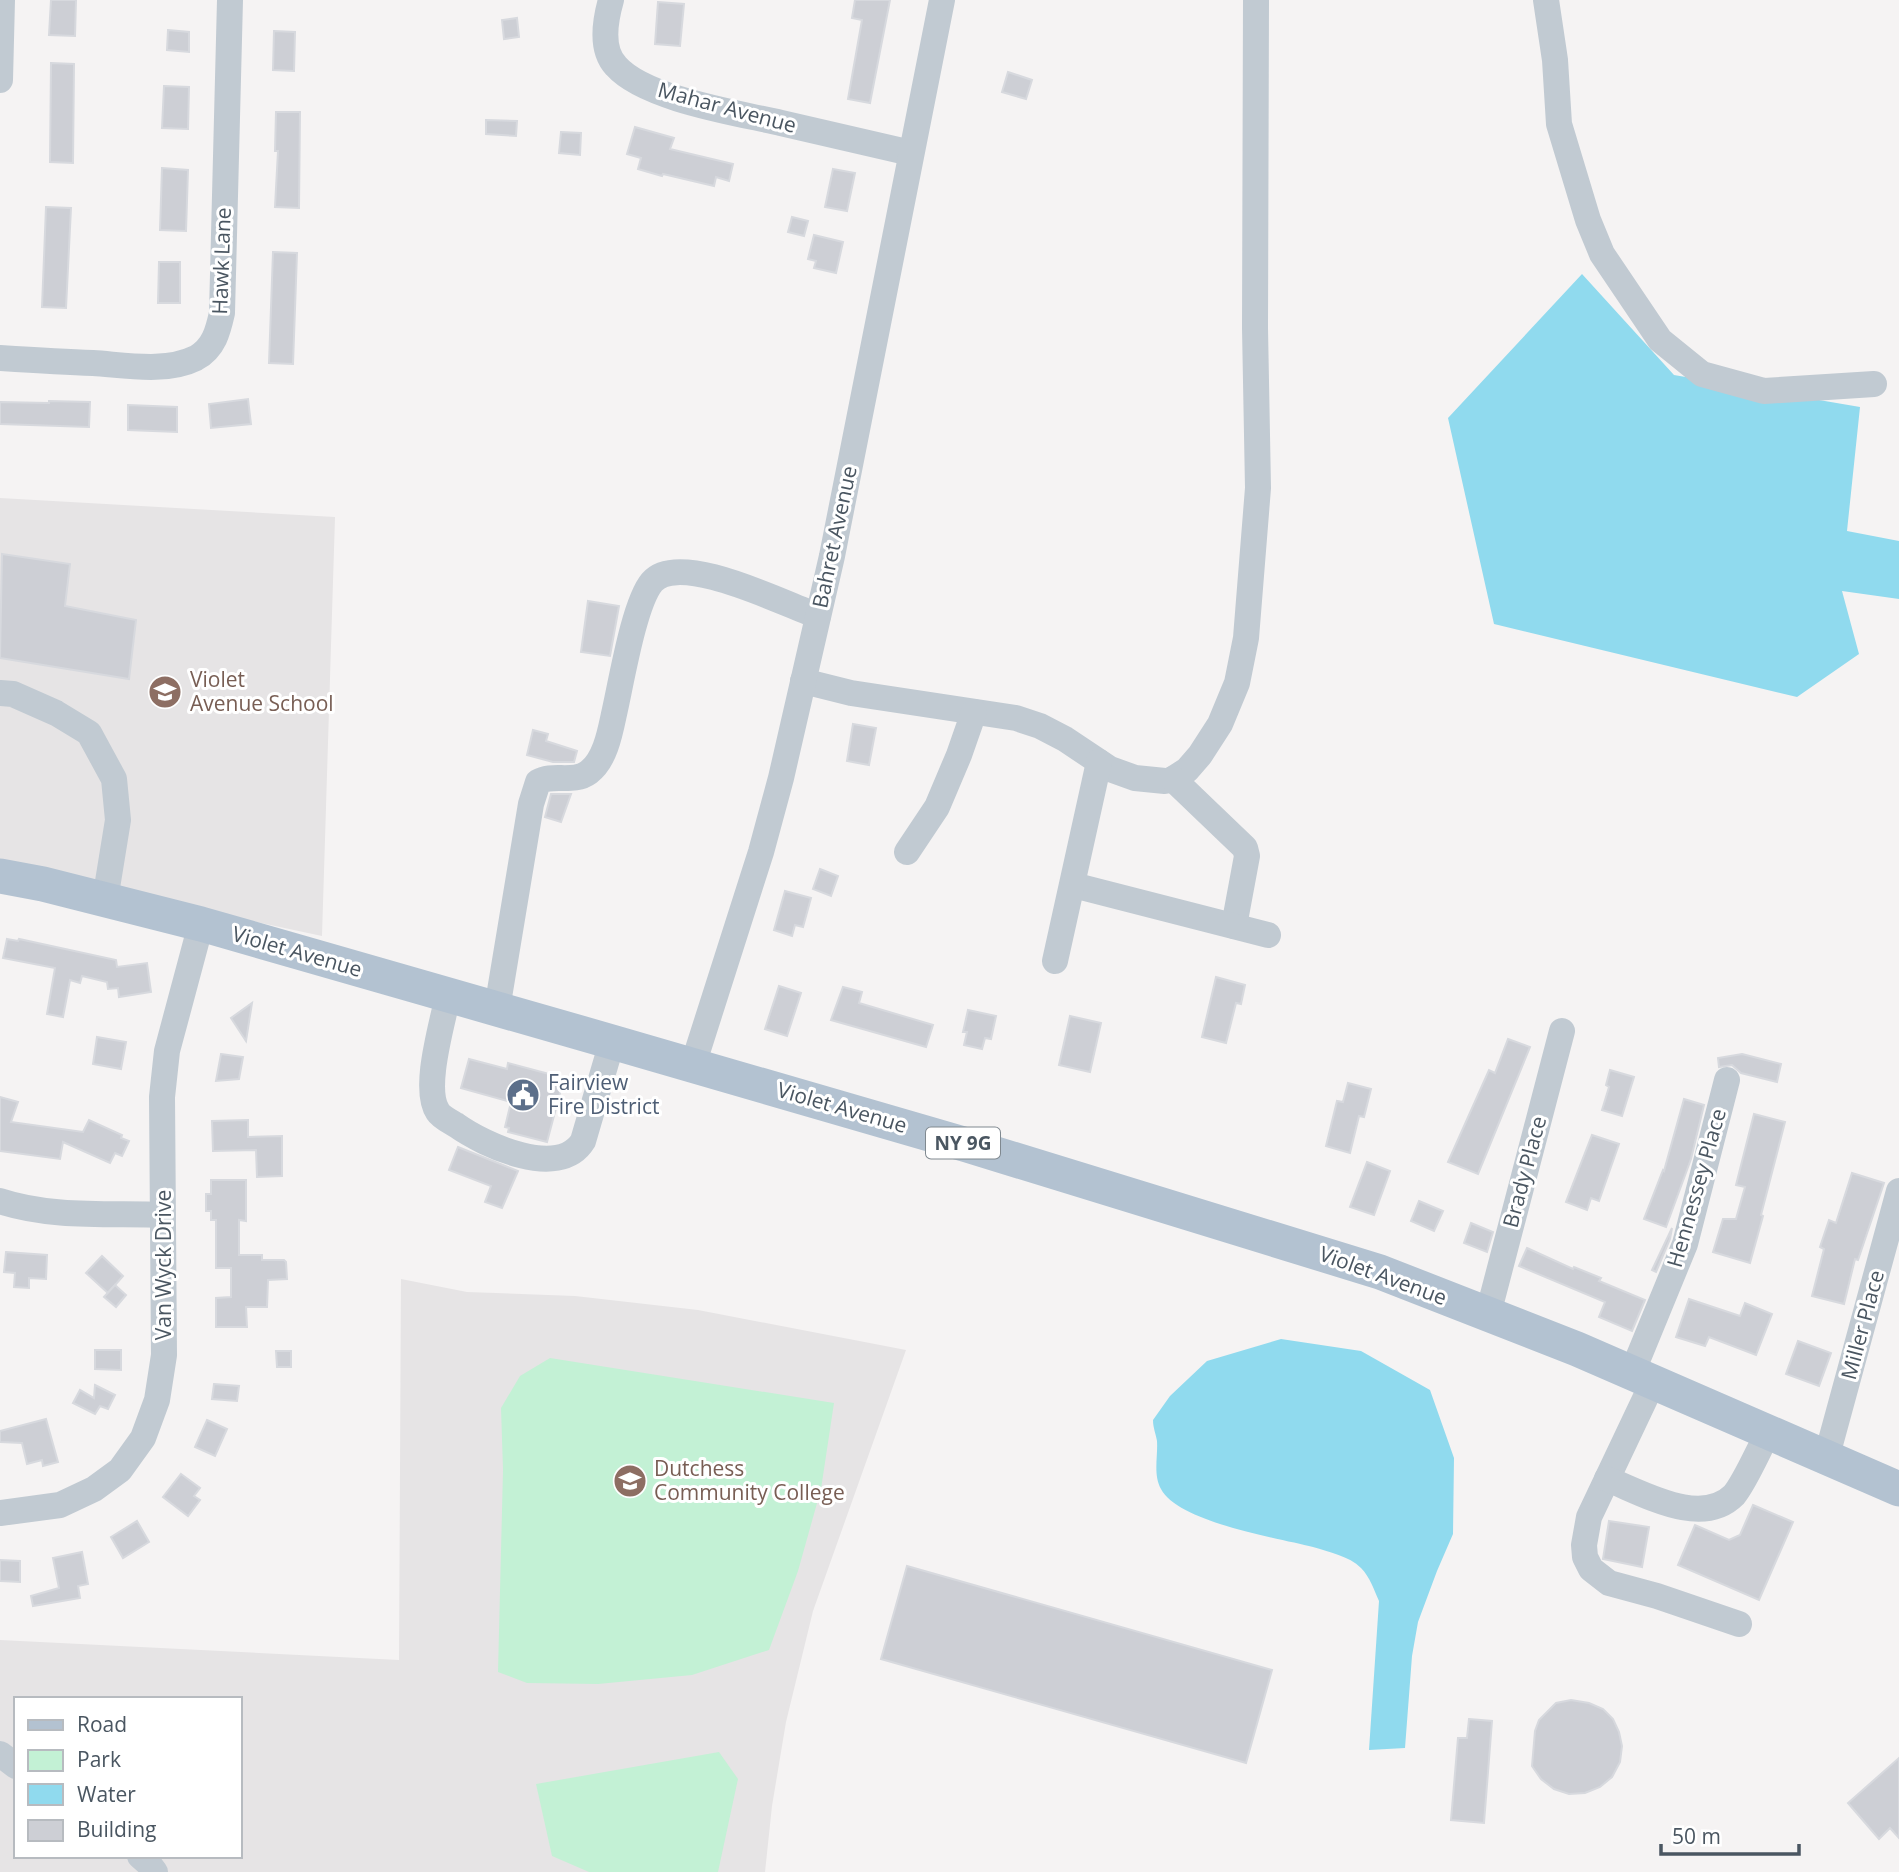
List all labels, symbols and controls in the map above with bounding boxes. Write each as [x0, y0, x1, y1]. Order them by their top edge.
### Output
street label: Mahar Avenue [655, 75, 800, 139]
street label: Hawk Lane [205, 207, 237, 315]
street label: Bahret Avenue [805, 463, 863, 610]
place label: Violet Avenue School [190, 665, 334, 717]
school or university icon: Violet Avenue School [146, 673, 184, 711]
street label: Violet Avenue [229, 919, 365, 983]
place label: Fairview Fire District [548, 1068, 659, 1120]
street label: Violet Avenue [774, 1075, 910, 1139]
public building icon: Fairview Fire District [504, 1076, 542, 1114]
street label: Hennessey Place [1660, 1105, 1732, 1270]
street label: Brady Place [1496, 1113, 1552, 1230]
road number: NY 9G [926, 1128, 1000, 1158]
street label: Van Wyck Drive [149, 1190, 177, 1340]
street label: Violet Avenue [1316, 1239, 1451, 1311]
street label: Miller Place [1834, 1267, 1890, 1382]
place label: Dutchess Community College [654, 1454, 845, 1506]
school or university icon: Dutchess Community College [611, 1462, 649, 1500]
legend [14, 1697, 242, 1858]
text: Road [77, 1710, 127, 1738]
text: Park [77, 1745, 121, 1773]
text: Water [77, 1780, 136, 1808]
scale bar [1661, 1812, 1799, 1856]
text: Building [77, 1815, 156, 1843]
text: 50 m [1672, 1822, 1721, 1850]

